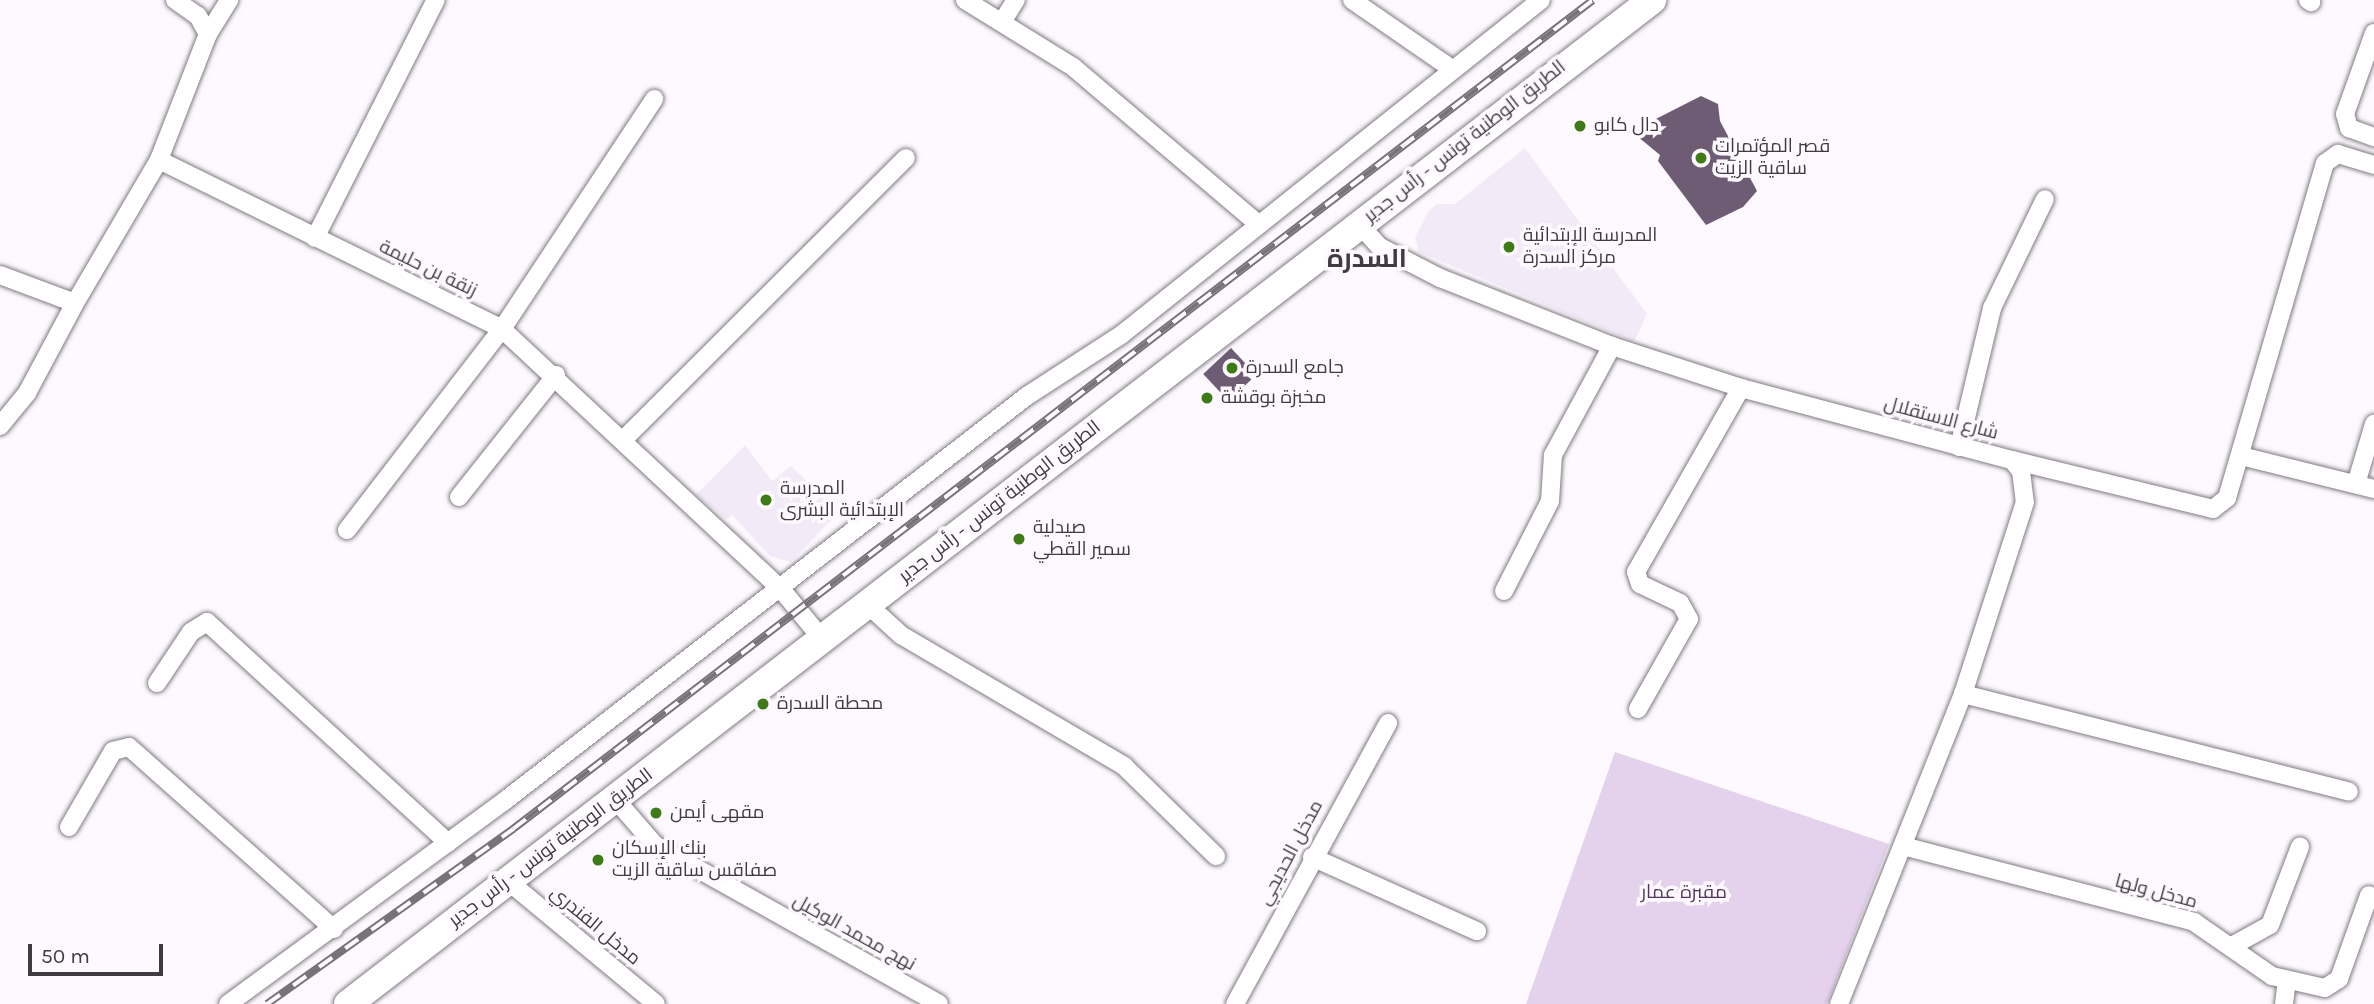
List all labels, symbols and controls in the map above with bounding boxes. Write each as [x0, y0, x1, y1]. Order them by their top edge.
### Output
street label: الطريق الوطنية تونس - رأس جدير [1359, 56, 1571, 228]
place label: دال كابو [1594, 115, 1659, 137]
marker: دال كابو [1572, 118, 1588, 134]
place label: قصر المؤتمرات ساقية الزيت [1715, 136, 1830, 180]
marker: قصر المؤتمرات ساقية الزيت [1693, 150, 1709, 166]
place label: المدرسة الإبتدائية مركز السدرة [1523, 225, 1657, 269]
street label: زنقة بن حليمة [375, 235, 481, 303]
marker: المدرسة الإبتدائية مركز السدرة [1501, 239, 1517, 255]
district label: السدرة [1327, 243, 1407, 275]
place label: جامع السدرة [1246, 357, 1344, 379]
marker: جامع السدرة [1224, 360, 1240, 376]
place label: مخبزة بوقشة [1221, 387, 1326, 409]
marker: مخبزة بوقشة [1199, 390, 1215, 406]
street label: شارع الاستقلال [1881, 393, 2001, 445]
street label: الطريق الوطنية تونس - رأس جدير [894, 416, 1106, 588]
place label: المدرسة الإبتدائية البشرى [780, 478, 904, 522]
marker: المدرسة الإبتدائية البشرى [758, 492, 774, 508]
place label: صيدلية سمير القطي [1033, 517, 1131, 561]
marker: صيدلية سمير القطي [1011, 531, 1027, 547]
place label: محطة السدرة [777, 693, 883, 715]
marker: محطة السدرة [755, 696, 771, 712]
street label: الطريق الوطنية تونس - رأس جدير [444, 764, 658, 932]
street label: مدخل الحديجي [1254, 796, 1328, 910]
place label: مقهى أيمن [670, 802, 764, 824]
marker: مقهى أيمن [648, 805, 664, 821]
place label: بنك الإسكان صفاقس ساقية الزيت [612, 838, 777, 882]
marker: بنك الإسكان صفاقس ساقية الزيت [590, 852, 606, 868]
street label: مدخل ولها [2112, 870, 2200, 914]
street label: مدخل الفندري [545, 882, 645, 970]
park label: مقبرة عمار [1641, 882, 1727, 904]
street label: نهج محمد الوكيل [788, 890, 920, 976]
scale bar [32, 930, 166, 974]
text: 50 m [41, 944, 90, 968]

